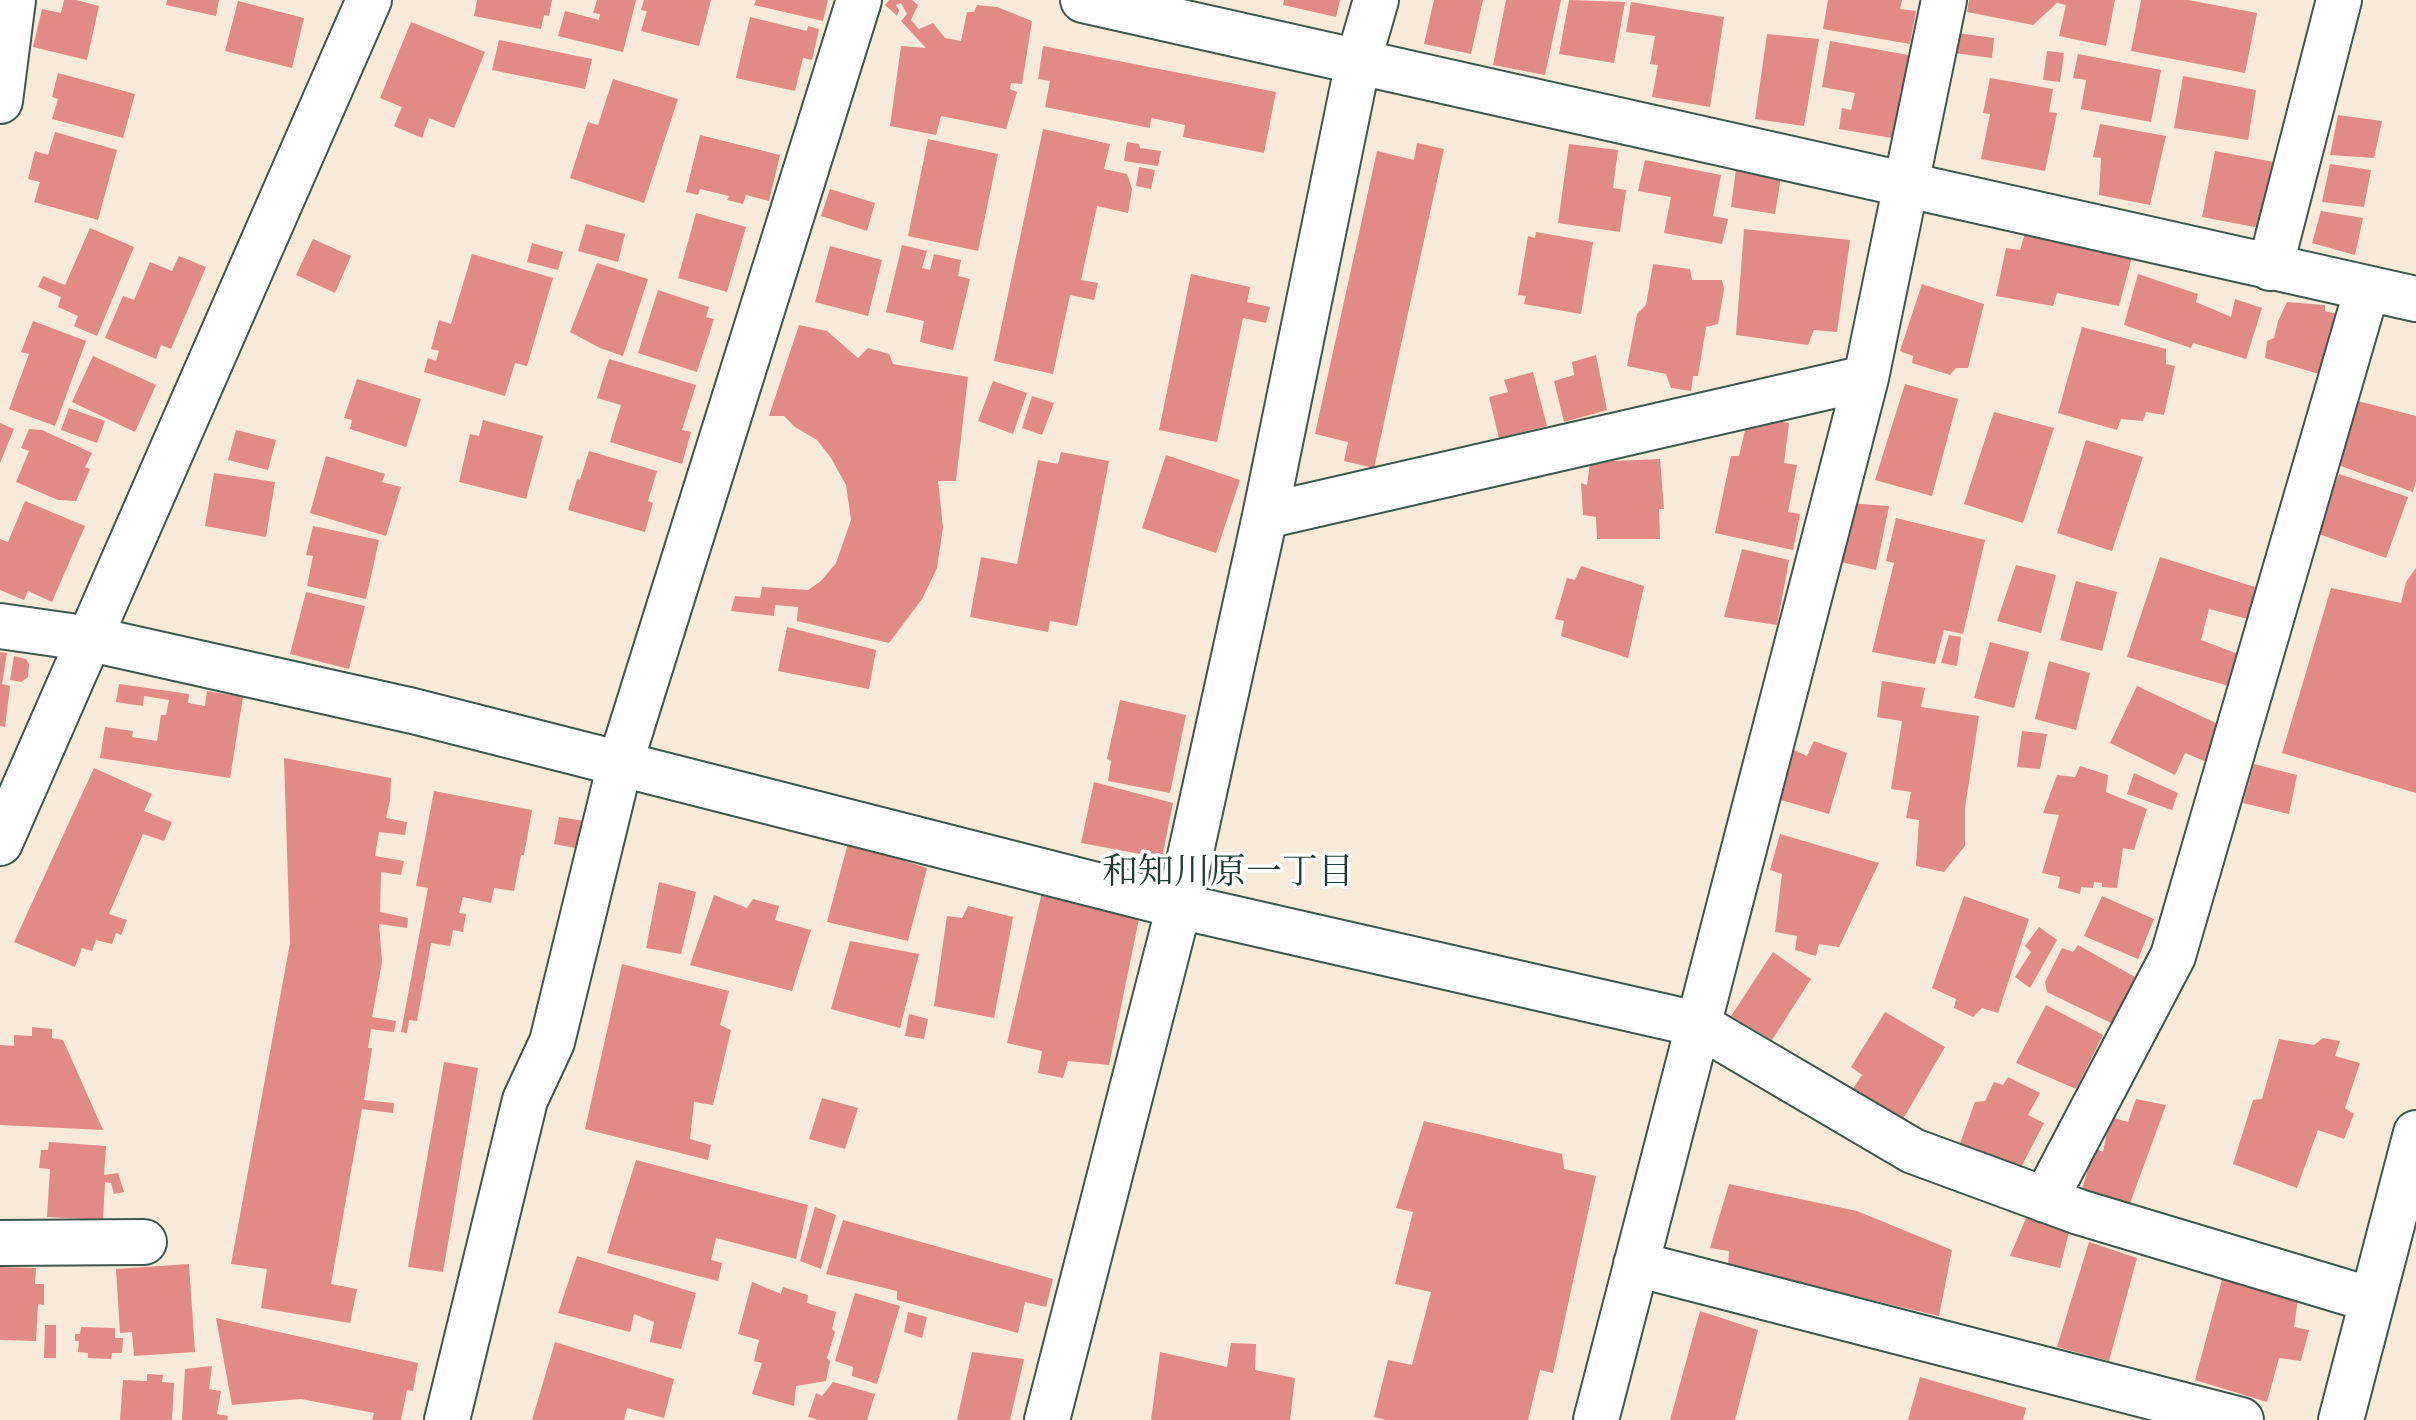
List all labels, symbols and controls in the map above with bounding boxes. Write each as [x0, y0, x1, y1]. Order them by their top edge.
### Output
district label: 和知川原一丁目 [1102, 855, 1354, 899]

